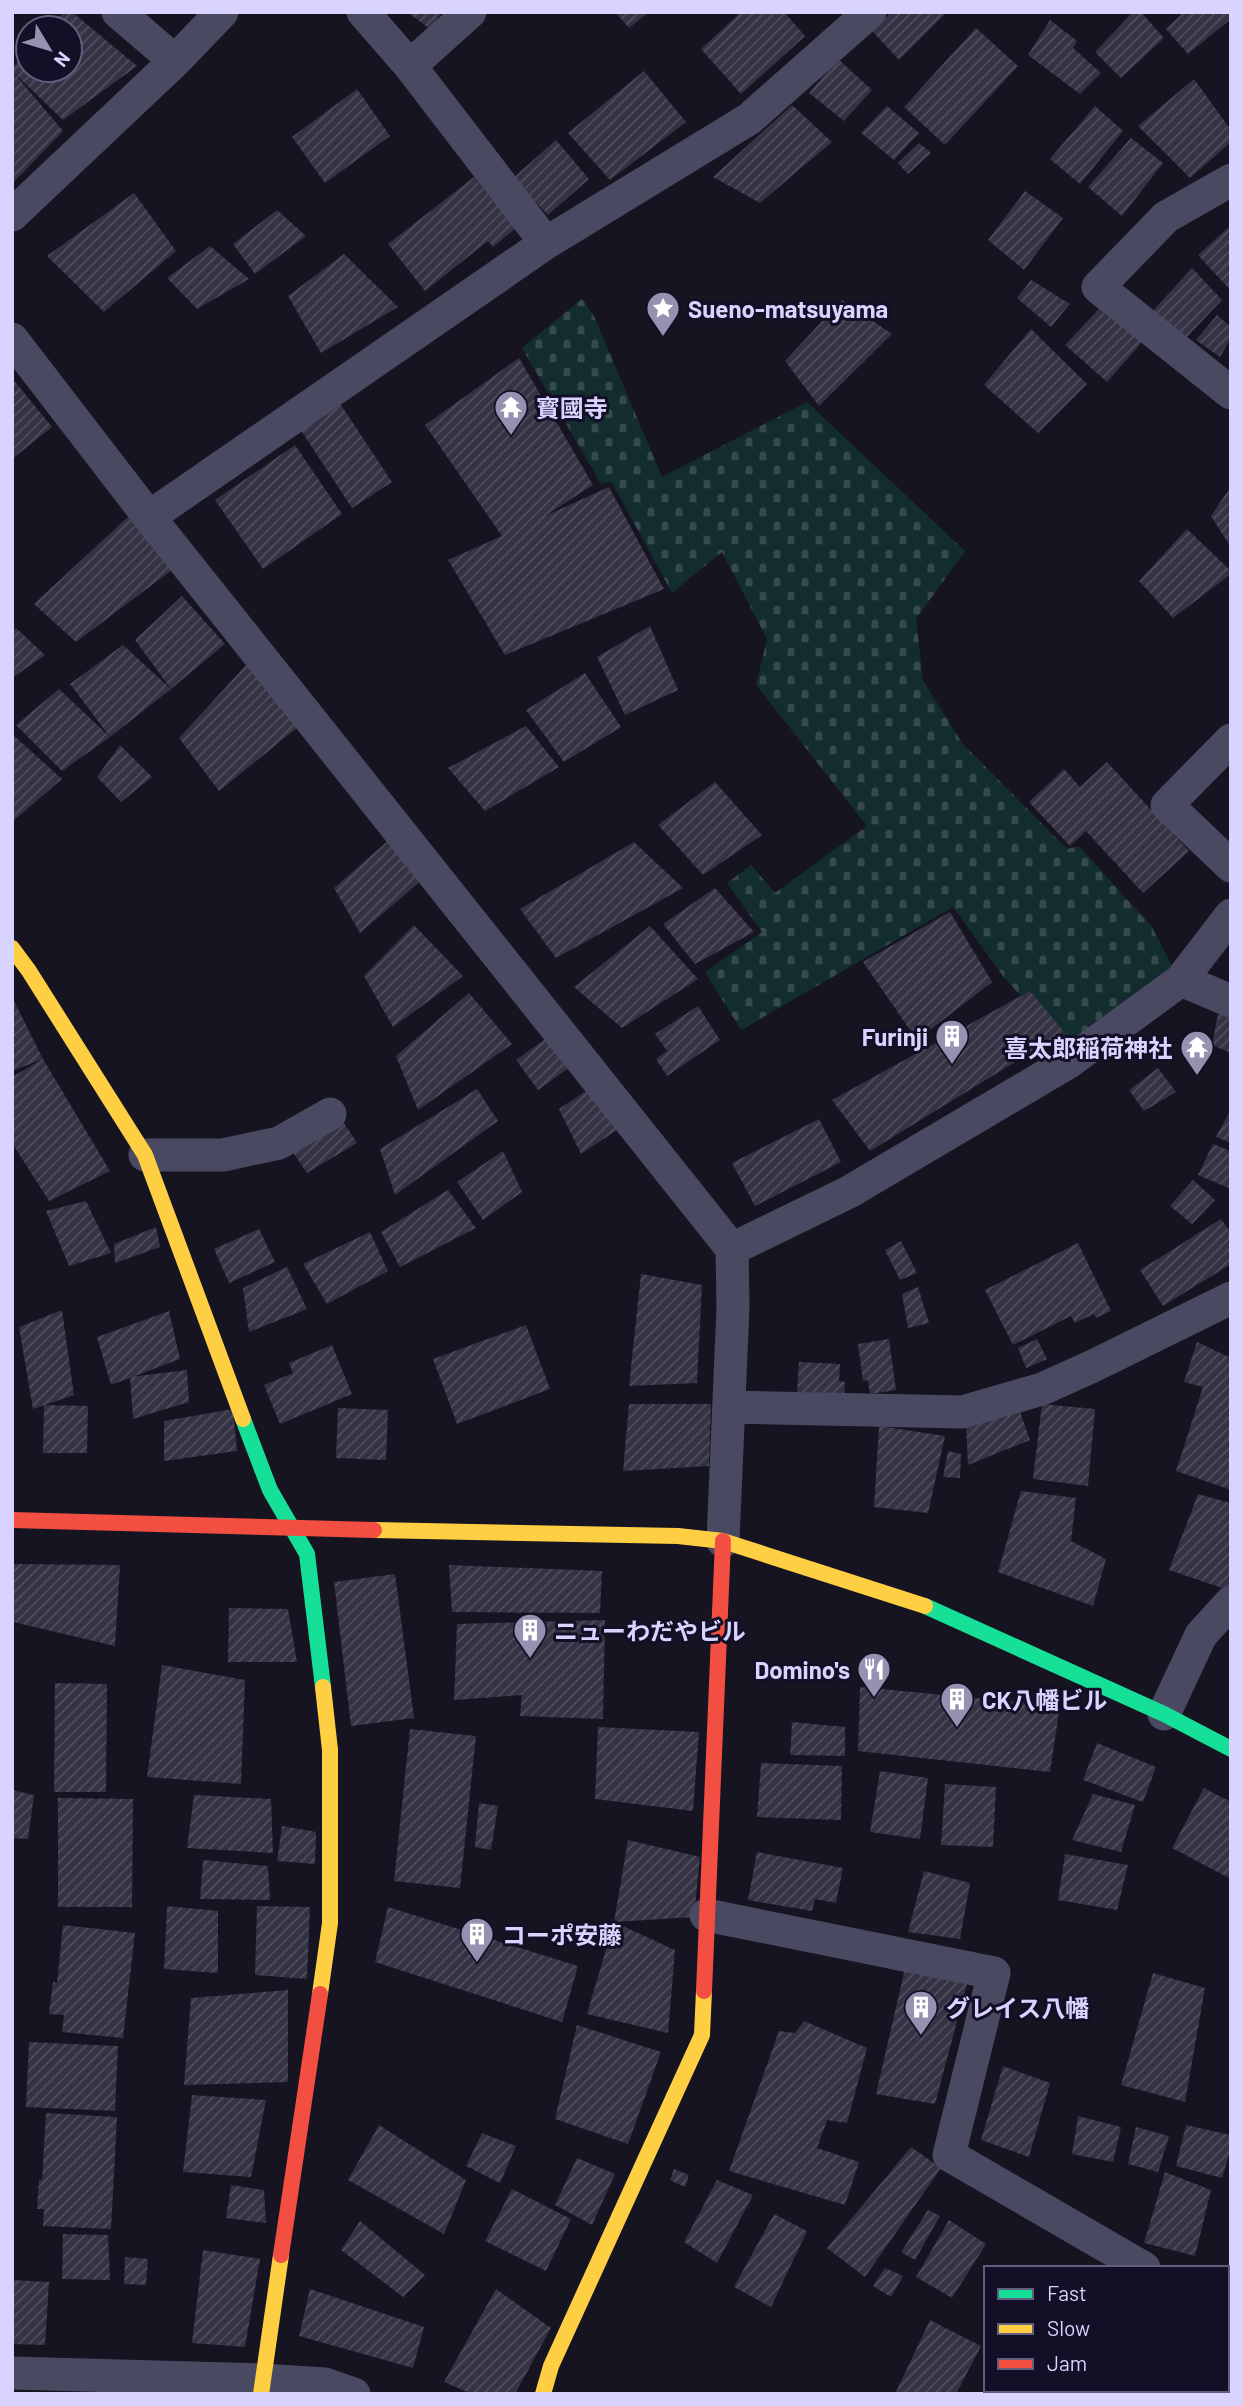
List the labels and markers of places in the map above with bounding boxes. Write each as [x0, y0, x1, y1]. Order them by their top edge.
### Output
place icon: Sueno-matsuyama [644, 289, 682, 338]
place label: Sueno-matsuyama [688, 294, 888, 323]
temple icon: 寳國寺 [492, 388, 530, 437]
place label: 寳國寺 [536, 393, 608, 422]
building icon: Furinji [933, 1017, 971, 1066]
place label: Furinji [862, 1022, 928, 1051]
temple icon: 喜太郎稲荷神社 [1178, 1028, 1216, 1077]
place label: 喜太郎稲荷神社 [1004, 1033, 1172, 1062]
building icon: ニューわだやビル [511, 1611, 549, 1660]
place label: ニューわだやビル [554, 1616, 746, 1645]
restaurant icon: Domino's [855, 1650, 893, 1699]
place label: Domino's [754, 1655, 850, 1684]
building icon: CK八幡ビル [938, 1680, 976, 1729]
place label: CK八幡ビル [982, 1685, 1108, 1714]
building icon: コーポ安藤 [458, 1915, 496, 1964]
place label: コーポ安藤 [502, 1920, 622, 1949]
building icon: グレイス八幡 [902, 1988, 940, 2037]
place label: グレイス八幡 [946, 1993, 1089, 2022]

